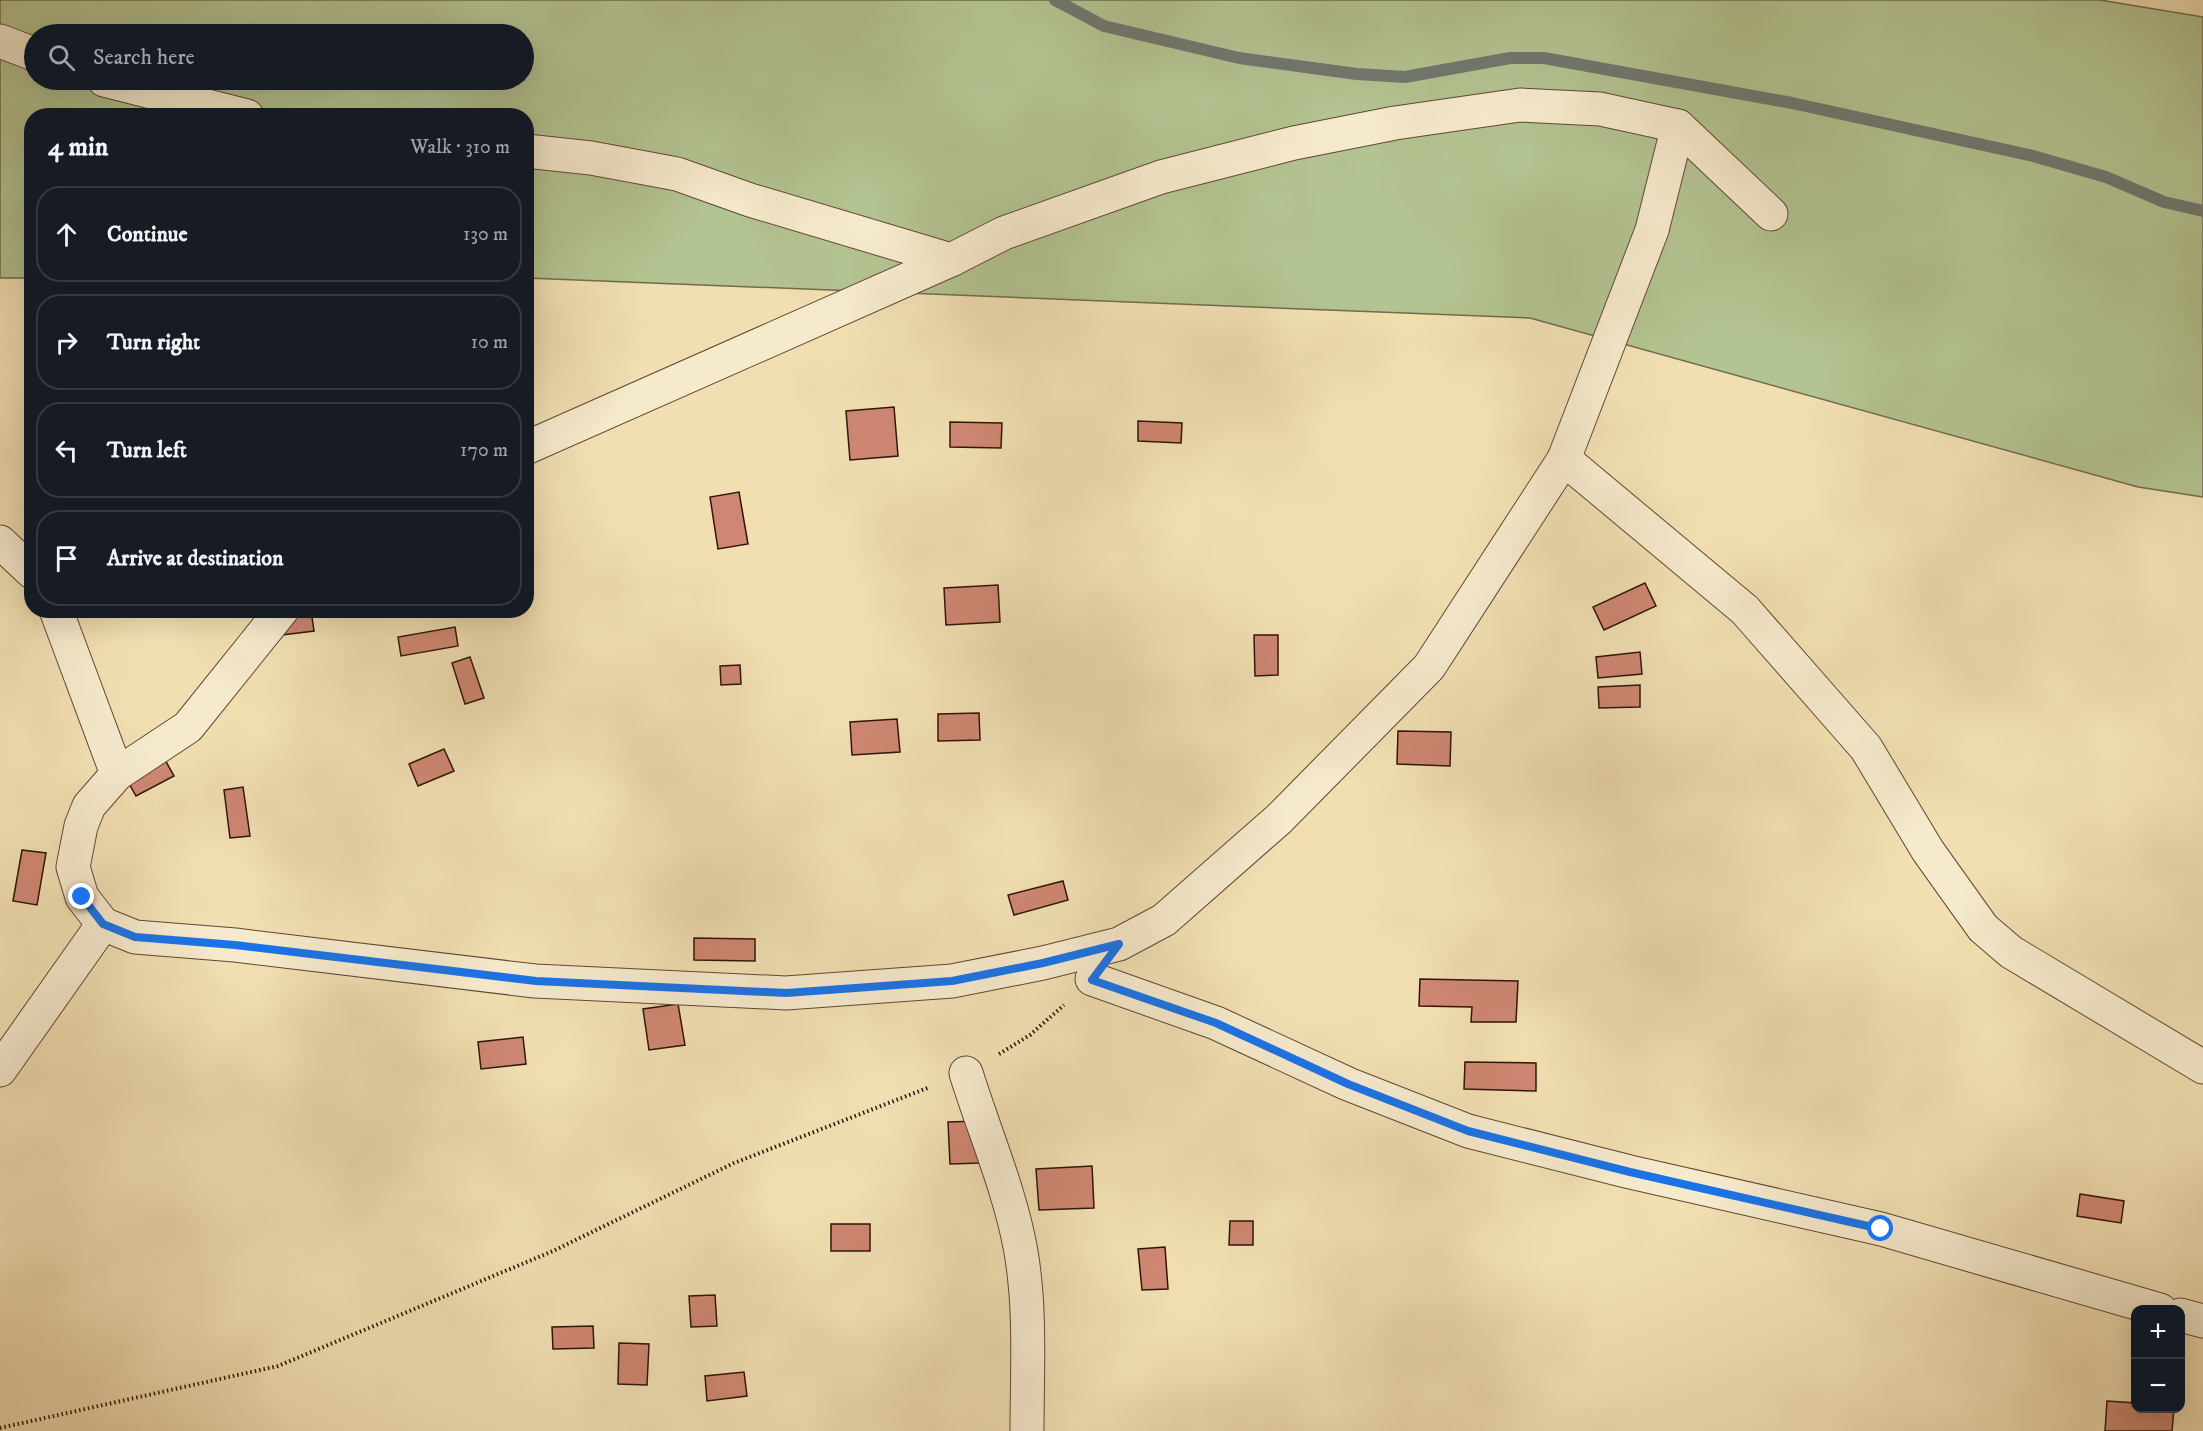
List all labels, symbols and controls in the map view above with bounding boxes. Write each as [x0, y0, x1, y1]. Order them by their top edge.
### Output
search box [24, 24, 534, 90]
icon: search [45, 41, 78, 74]
text: Search here [93, 44, 195, 71]
text: 4 min [48, 131, 108, 164]
text: Walk · 310 m [410, 135, 510, 160]
icon: ahead [50, 218, 83, 251]
text: Continue [107, 221, 188, 248]
text: 130 m [463, 222, 508, 247]
icon: right [50, 326, 83, 359]
text: Turn right [107, 329, 200, 356]
text: 10 m [471, 330, 508, 355]
icon: left [50, 434, 83, 467]
text: Turn left [107, 437, 187, 464]
text: 170 m [460, 438, 508, 463]
icon: arrive [50, 542, 83, 575]
text: Arrive at destination [107, 545, 284, 572]
route end [68, 883, 94, 909]
route start [1867, 1215, 1893, 1241]
map controls [2131, 1305, 2185, 1413]
button: + [2131, 1305, 2185, 1359]
button: − [2131, 1359, 2185, 1413]

